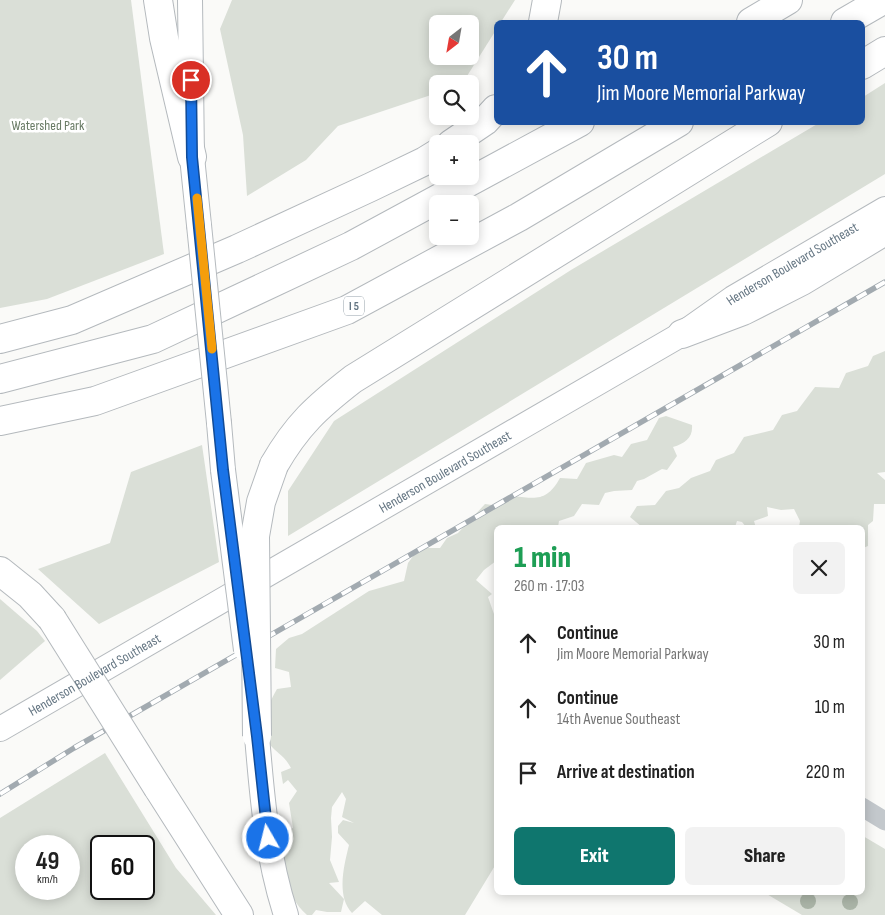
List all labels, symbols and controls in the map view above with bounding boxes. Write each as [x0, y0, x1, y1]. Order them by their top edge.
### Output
north arrow [429, 15, 479, 65]
map controls [429, 15, 479, 245]
text: 30 m [597, 37, 658, 80]
icon: ahead [514, 40, 579, 105]
pin [170, 59, 212, 101]
icon: arrive [177, 66, 205, 94]
button: search [429, 75, 479, 125]
text: Jim Moore Memorial Parkway [597, 80, 806, 107]
park label: Watershed Park [12, 117, 85, 134]
button: + [429, 135, 479, 185]
button: − [429, 195, 479, 245]
street label: Henderson Boulevard Southeast [723, 218, 861, 309]
road number: I 5 [344, 296, 364, 316]
street label: Henderson Boulevard Southeast [376, 426, 514, 516]
text: 1 min [514, 540, 571, 576]
button: close [793, 542, 845, 594]
text: 260 m · 17:03 [514, 577, 585, 596]
text: Continue [557, 622, 618, 645]
street label: Henderson Boulevard Southeast [25, 629, 163, 719]
icon: ahead [514, 629, 542, 657]
text: 30 m [813, 631, 845, 654]
text: Jim Moore Memorial Parkway [557, 645, 709, 664]
text: Continue [557, 687, 618, 710]
icon: ahead [514, 694, 542, 722]
text: 10 m [815, 696, 845, 719]
text: 14th Avenue Southeast [557, 710, 680, 729]
icon: arrive [514, 759, 542, 787]
text: Arrive at destination [557, 761, 695, 784]
text: 220 m [806, 761, 845, 784]
position arrow [241, 811, 293, 863]
button: Exit [514, 827, 675, 885]
button: Share [685, 827, 845, 885]
speed limit sign: 60 [90, 835, 155, 900]
text: 49 [36, 846, 59, 877]
text: km/h [37, 872, 58, 887]

